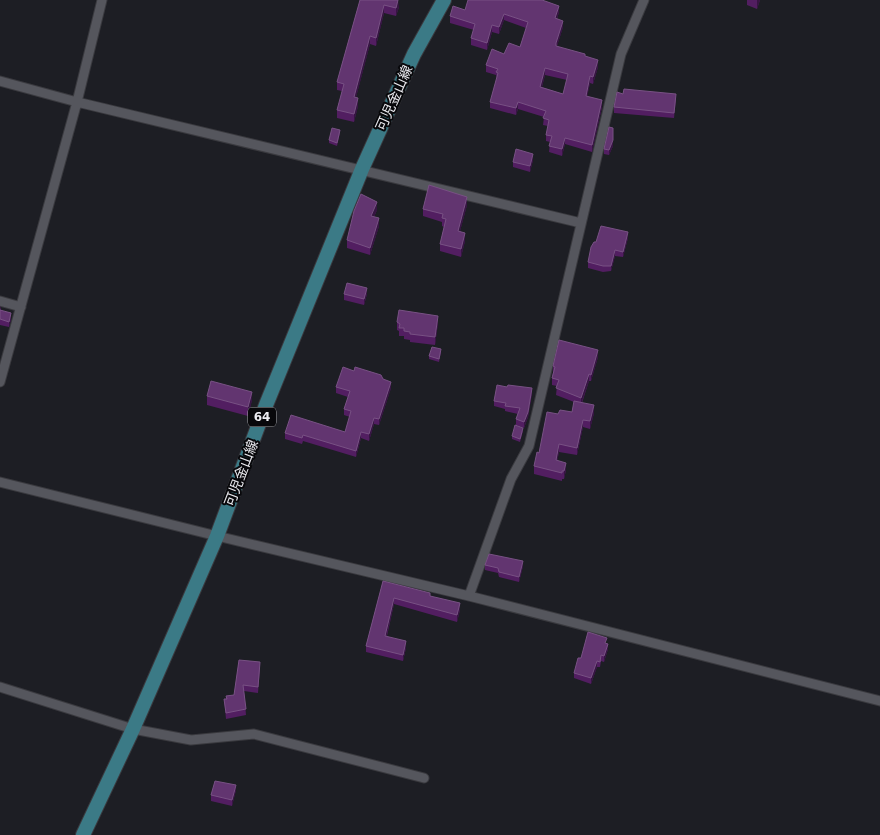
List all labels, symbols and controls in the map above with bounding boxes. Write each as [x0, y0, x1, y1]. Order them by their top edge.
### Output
street label: 可児金山線 [372, 63, 416, 133]
road number: 64 [248, 408, 276, 427]
street label: 可児金山線 [221, 437, 261, 509]

